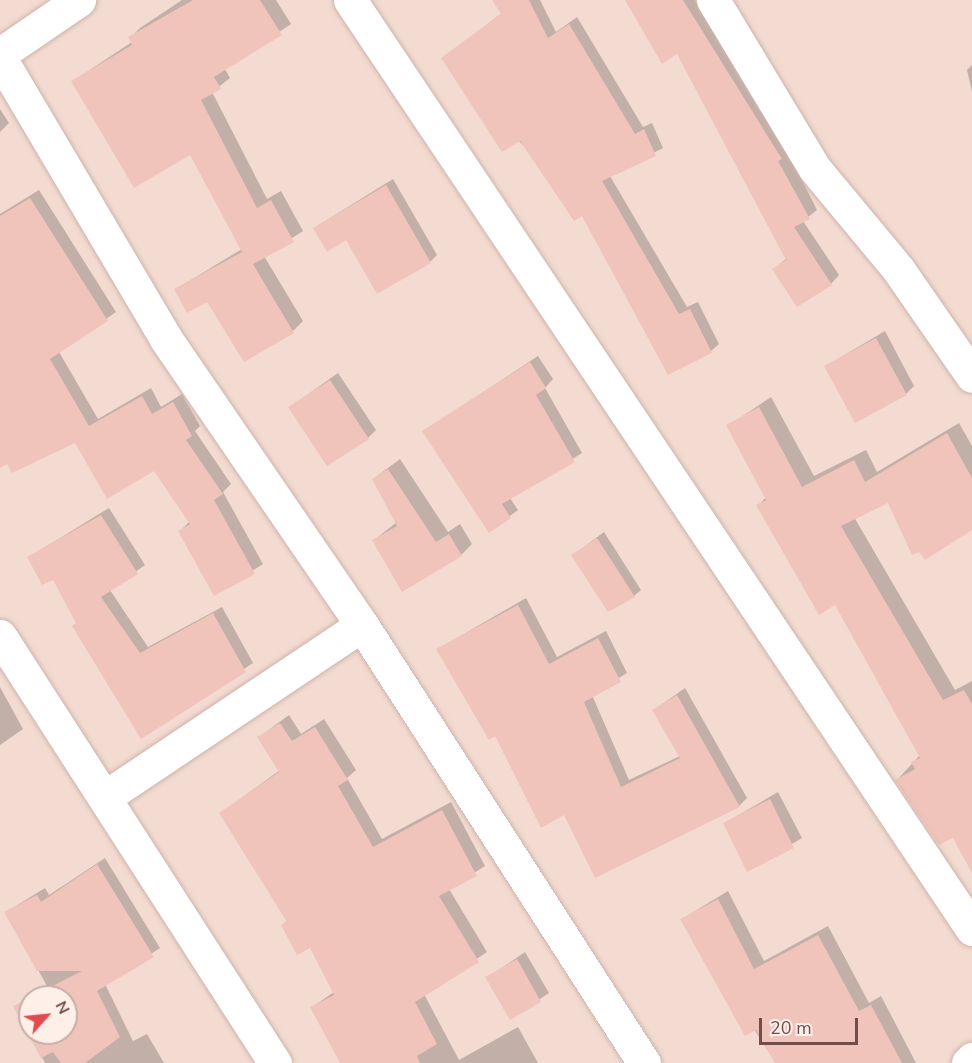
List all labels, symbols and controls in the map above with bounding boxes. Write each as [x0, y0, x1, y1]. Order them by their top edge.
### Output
north arrow [18, 985, 78, 1045]
text: N [50, 997, 75, 1018]
scale bar [762, 1006, 861, 1044]
text: 20 m [770, 1016, 812, 1040]

